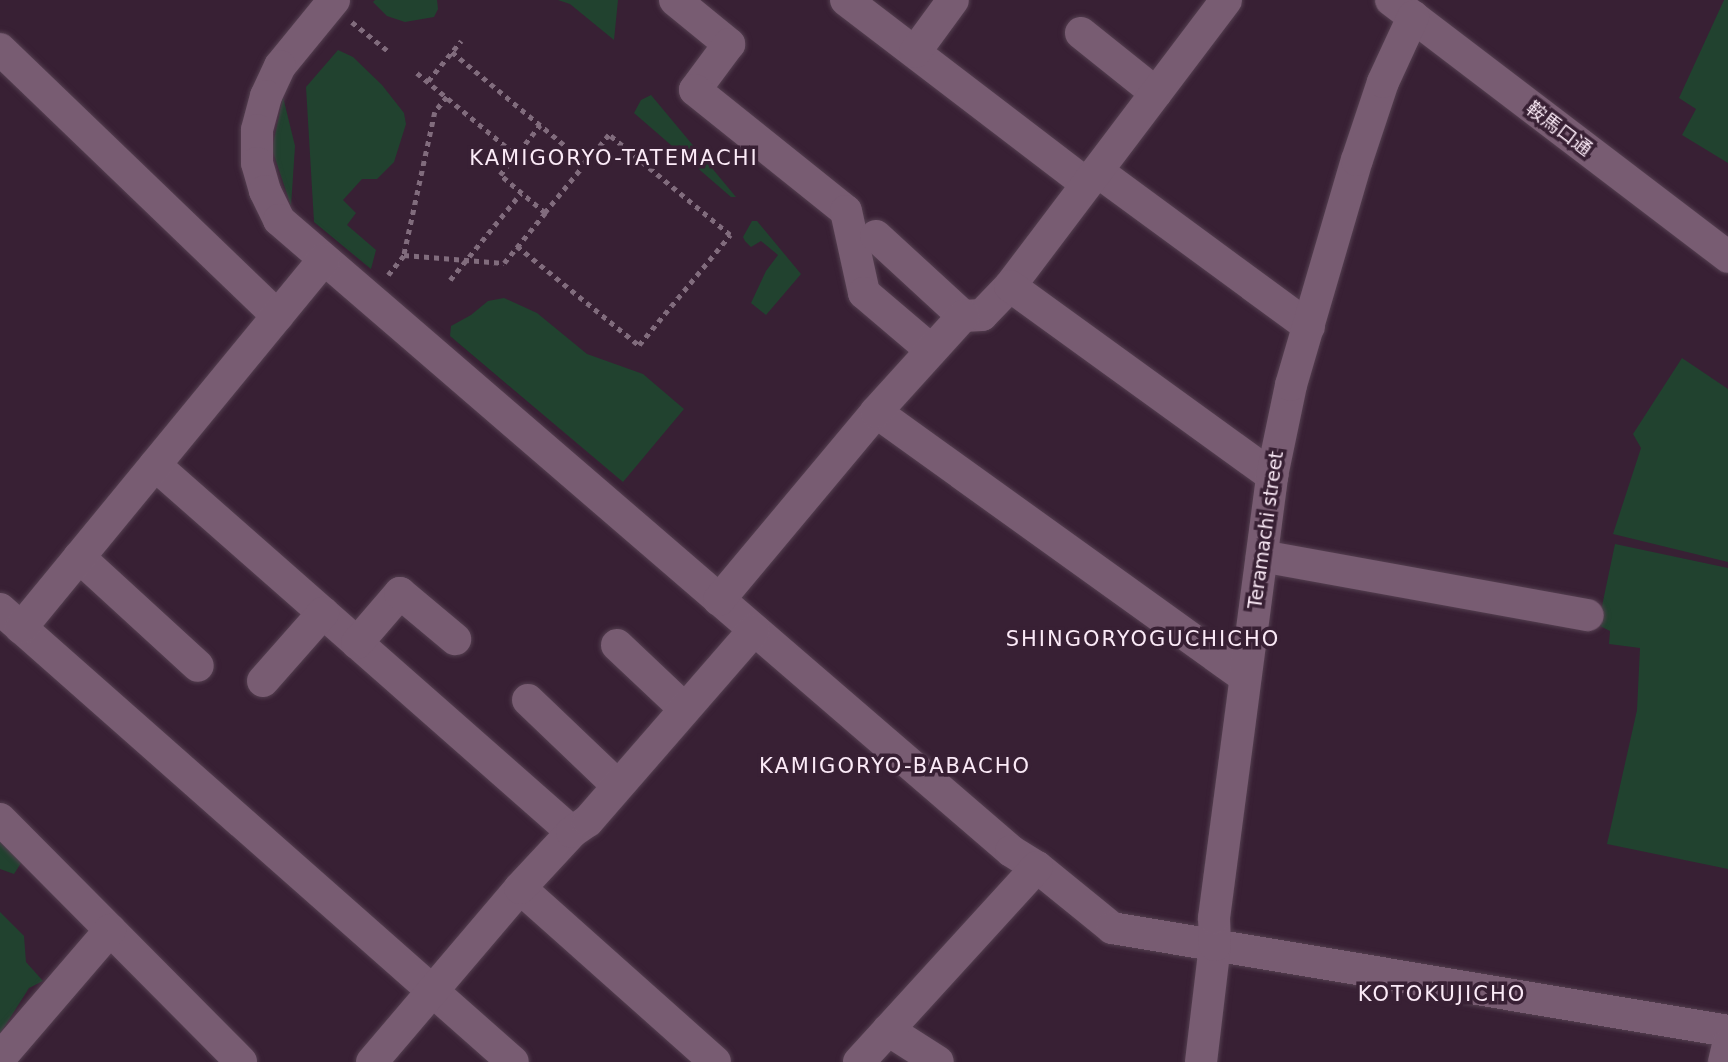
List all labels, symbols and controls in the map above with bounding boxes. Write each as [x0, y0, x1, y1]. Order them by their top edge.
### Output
street label: 鞍馬口通 [1522, 97, 1596, 161]
district label: KAMIGORYO-TATEMACHI [472, 145, 756, 171]
street label: Teramachi street [1244, 450, 1288, 610]
district label: SHINGORYOGUCHICHO [1008, 626, 1278, 652]
district label: KAMIGORYO-BABACHO [761, 753, 1029, 779]
district label: KOTOKUJICHO [1359, 981, 1525, 1007]

